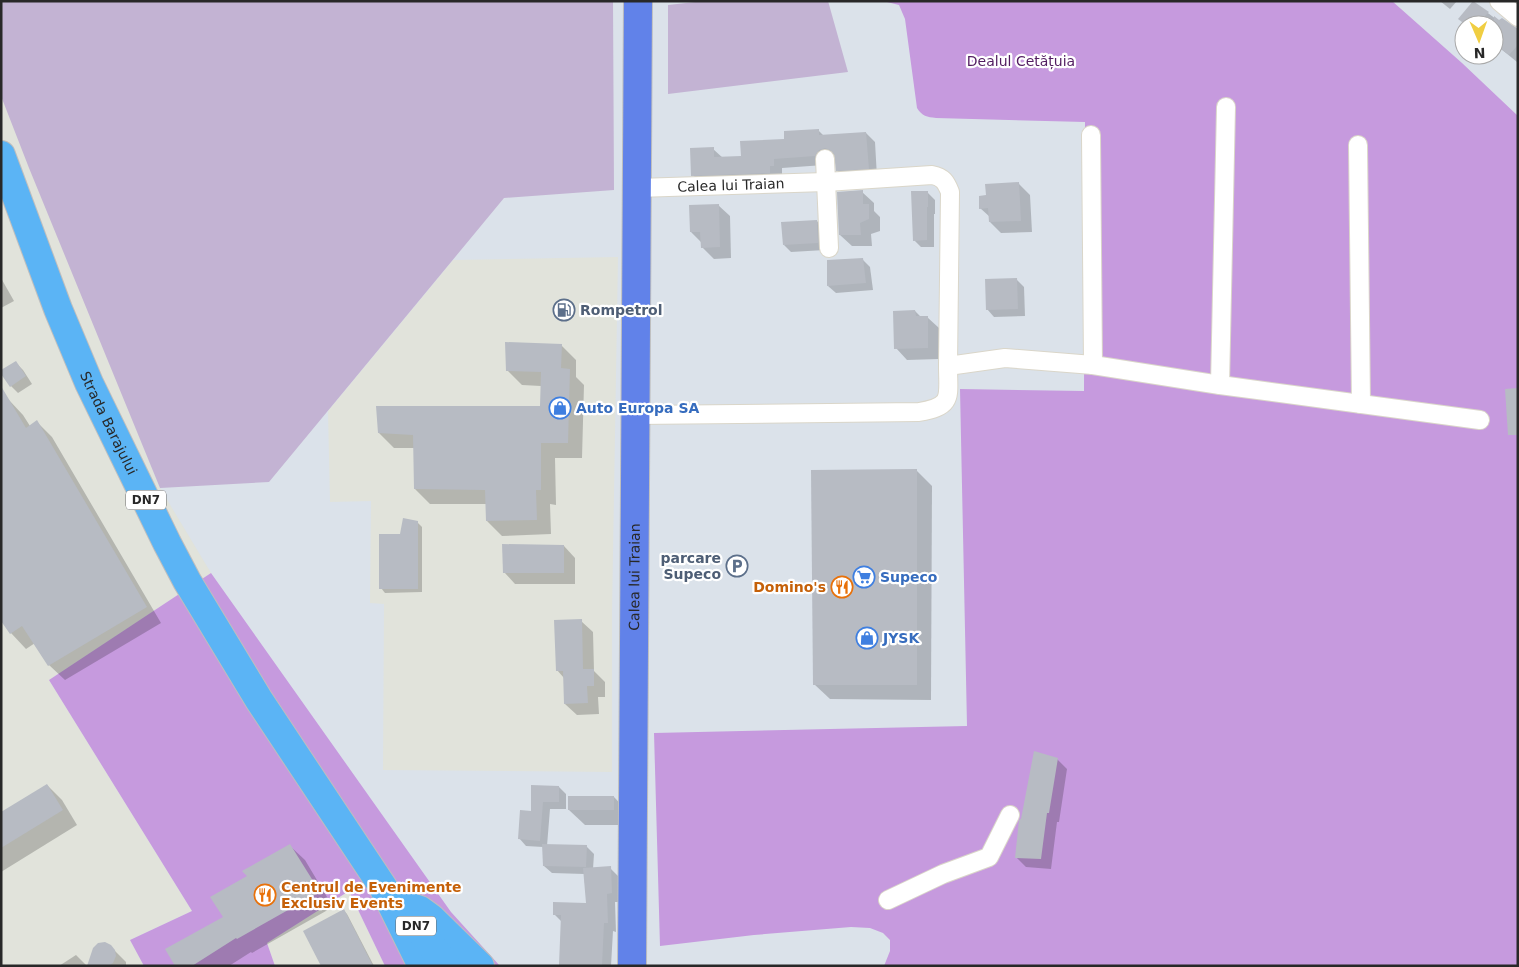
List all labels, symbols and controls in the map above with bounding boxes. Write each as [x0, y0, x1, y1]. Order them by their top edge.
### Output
north arrow [1454, 15, 1504, 65]
text: N [1473, 45, 1486, 61]
park label: Dealul Cetățuia [967, 53, 1075, 70]
street label: Calea lui Traian [677, 175, 785, 195]
fuel station icon: Rompetrol [552, 298, 576, 322]
place label: Rompetrol [580, 302, 663, 318]
street label: Strada Barajului [77, 369, 140, 477]
shop icon: Auto Europa SA [548, 396, 572, 420]
place label: Auto Europa SA [576, 400, 699, 416]
road number: DN7 [126, 490, 166, 510]
street label: Calea lui Traian [626, 523, 643, 631]
place label: parcare Supeco [660, 550, 721, 582]
parking icon: parcare Supeco [725, 554, 749, 578]
supermarket icon: Supeco [852, 565, 876, 589]
place label: Supeco [880, 569, 938, 585]
restaurant icon: Domino's [830, 575, 854, 599]
place label: Domino's [753, 579, 826, 595]
shop icon: JYSK [855, 626, 879, 650]
place label: JYSK [882, 630, 920, 646]
place label: Centrul de Evenimente Exclusiv Events [281, 879, 462, 911]
restaurant icon: Centrul de Evenimente Exclusiv Events [253, 883, 277, 907]
road number: DN7 [396, 916, 436, 936]

